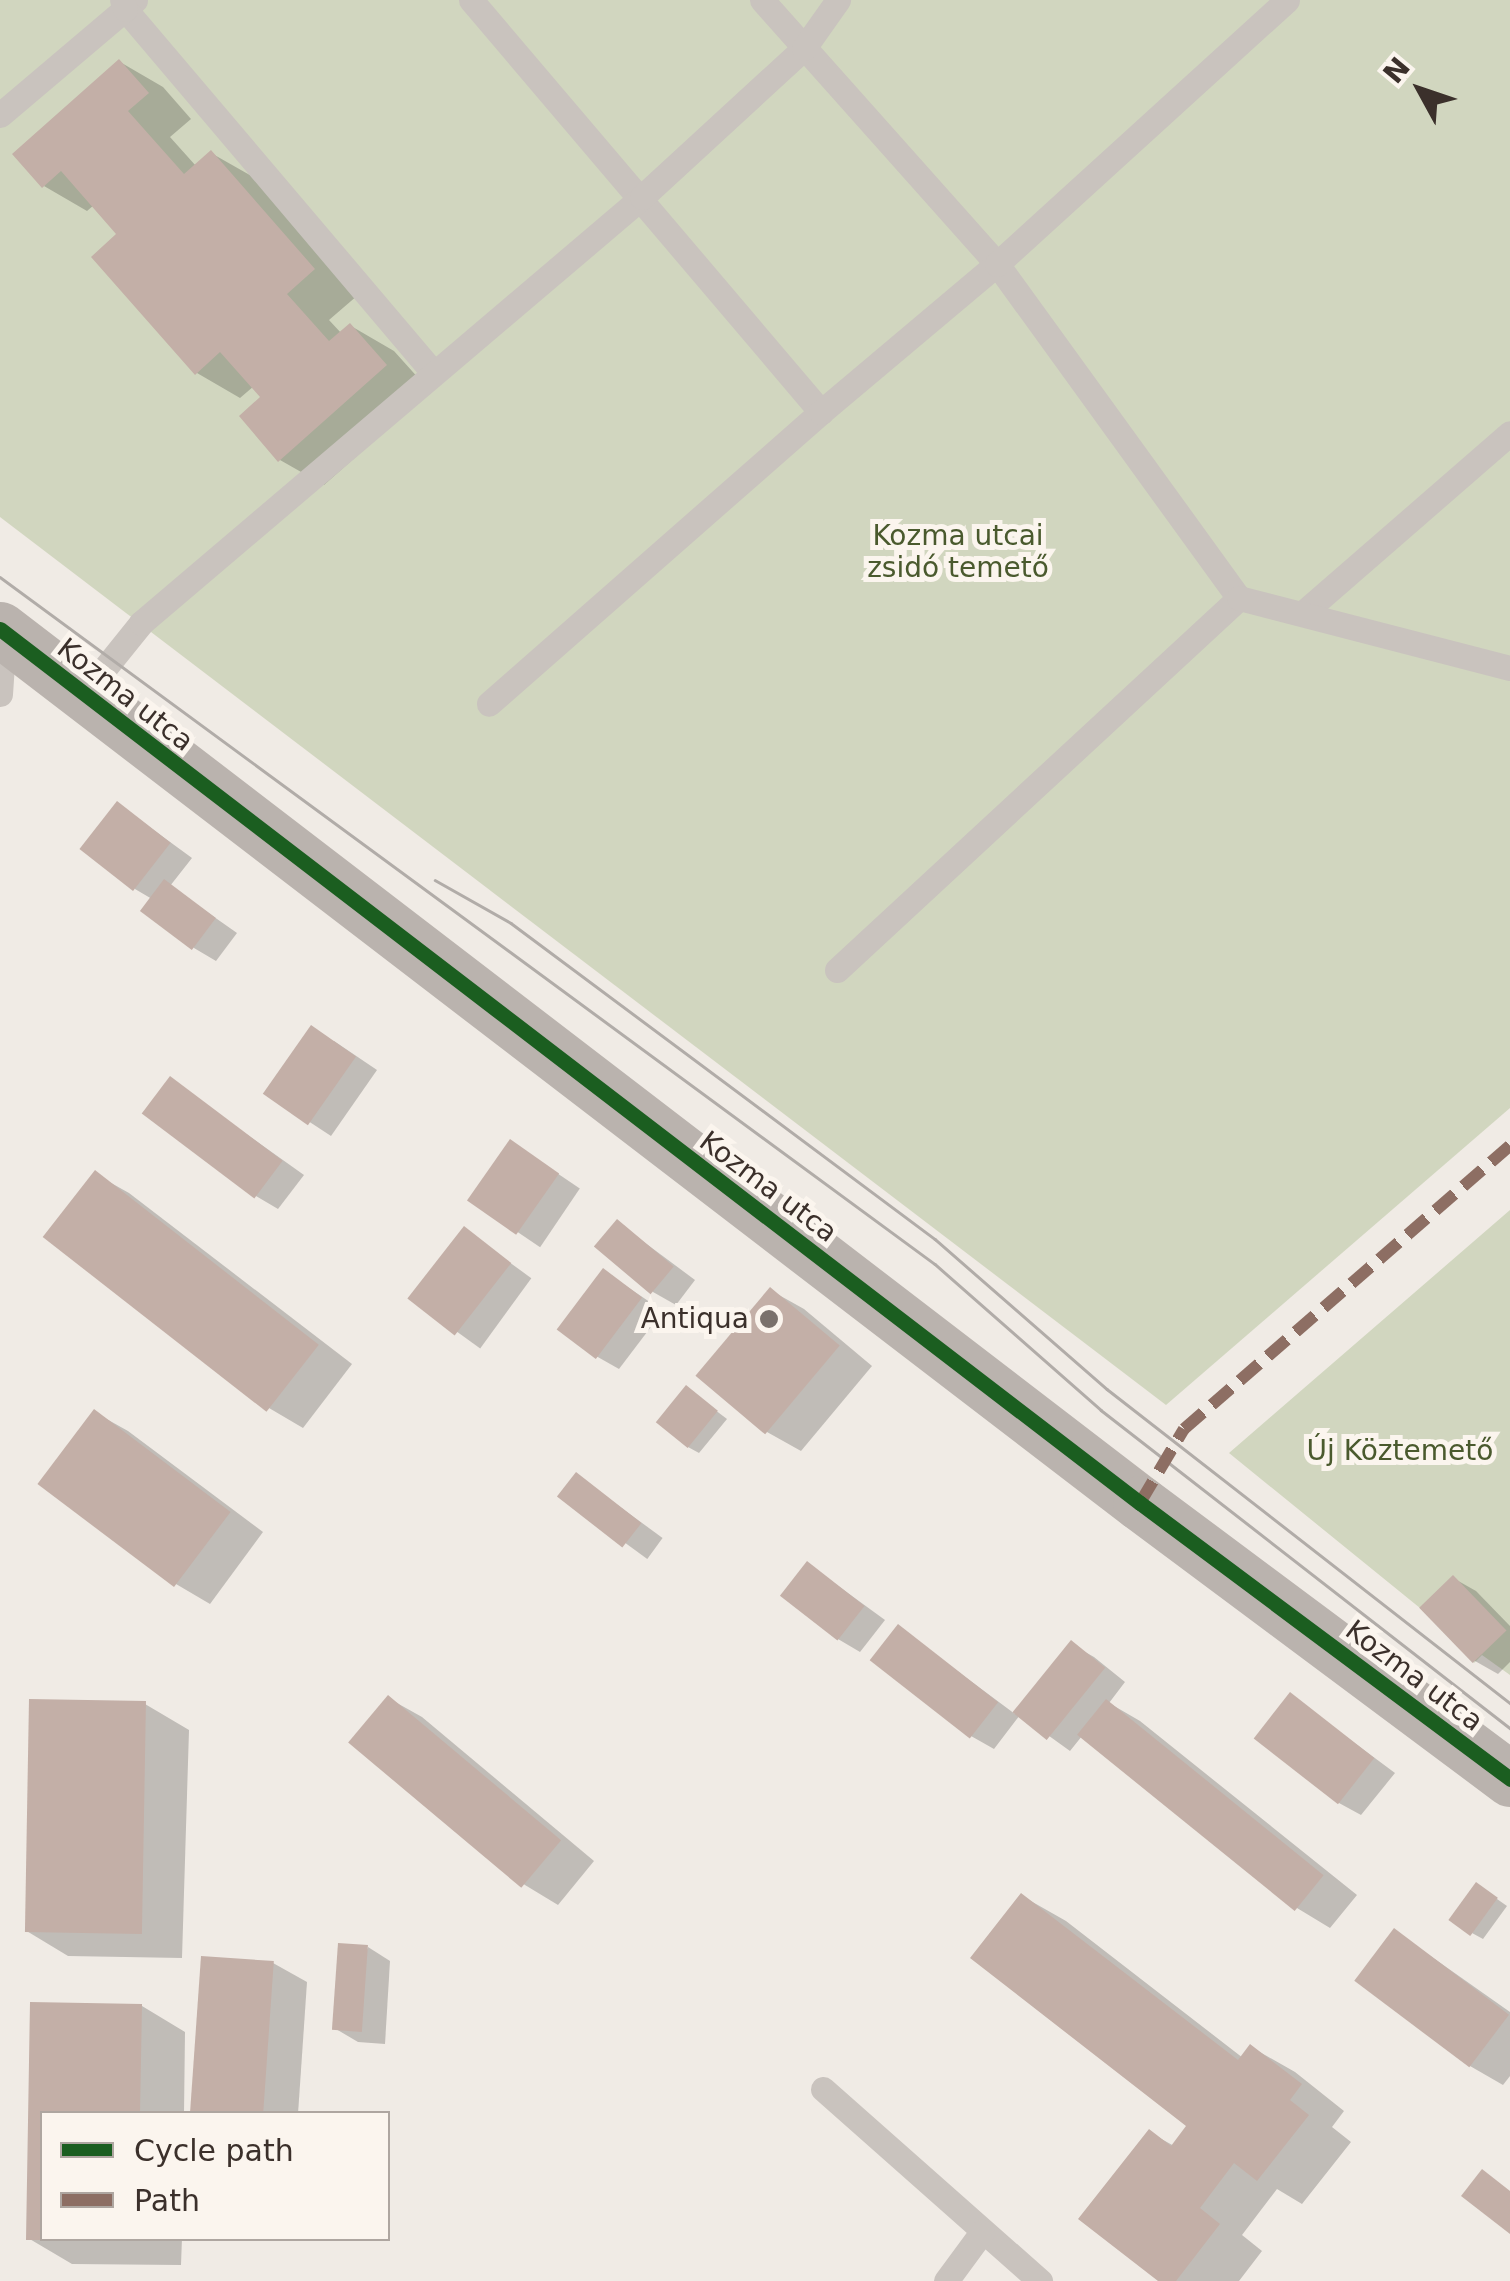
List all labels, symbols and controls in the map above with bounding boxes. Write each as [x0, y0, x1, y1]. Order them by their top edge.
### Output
north arrow [1370, 40, 1470, 140]
text: N [1376, 51, 1417, 90]
park label: Kozma utcai zsidó temető [867, 519, 1049, 585]
street label: Kozma utca [50, 631, 200, 759]
street label: Kozma utca [693, 1124, 843, 1250]
place label: Antiqua [641, 1302, 749, 1336]
marker: Antiqua [758, 1308, 780, 1330]
park label: Új Köztemető [1307, 1434, 1493, 1468]
street label: Kozma utca [1339, 1613, 1489, 1739]
legend [40, 2111, 390, 2241]
text: Cycle path [134, 2133, 294, 2168]
text: Path [134, 2183, 200, 2218]

